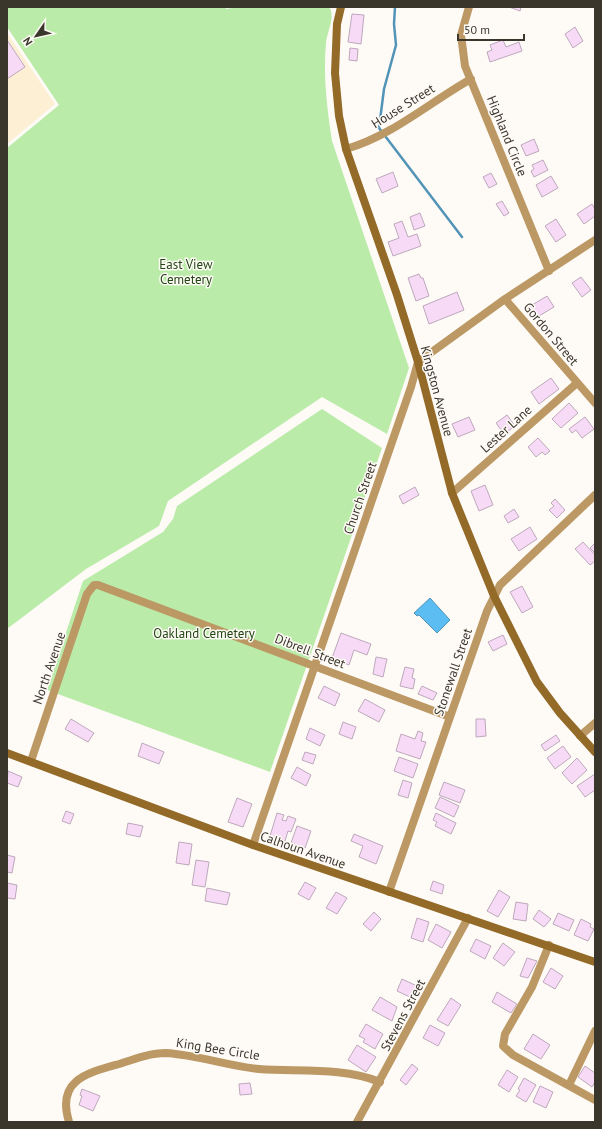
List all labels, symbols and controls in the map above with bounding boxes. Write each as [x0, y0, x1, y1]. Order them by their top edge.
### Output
north arrow [16, 16, 56, 56]
scale bar [458, 16, 524, 42]
text: 50 m [464, 22, 490, 37]
text: N [20, 35, 36, 49]
street label: House Street [368, 80, 438, 132]
street label: Highland Circle [483, 93, 531, 179]
park label: East View Cemetery [159, 256, 213, 288]
street label: Gordon Street [520, 299, 583, 369]
street label: Kingston Avenue [417, 344, 457, 438]
street label: Lester Lane [477, 401, 535, 457]
street label: Church Street [340, 459, 381, 537]
park label: Oakland Cemetery [153, 625, 255, 642]
street label: Stonewall Street [430, 625, 476, 718]
street label: North Avenue [29, 629, 69, 707]
street label: Dibrell Street [272, 630, 348, 672]
street label: Calhoun Avenue [258, 827, 348, 873]
street label: Stevens Street [377, 975, 429, 1054]
street label: King Bee Circle [175, 1034, 261, 1064]

